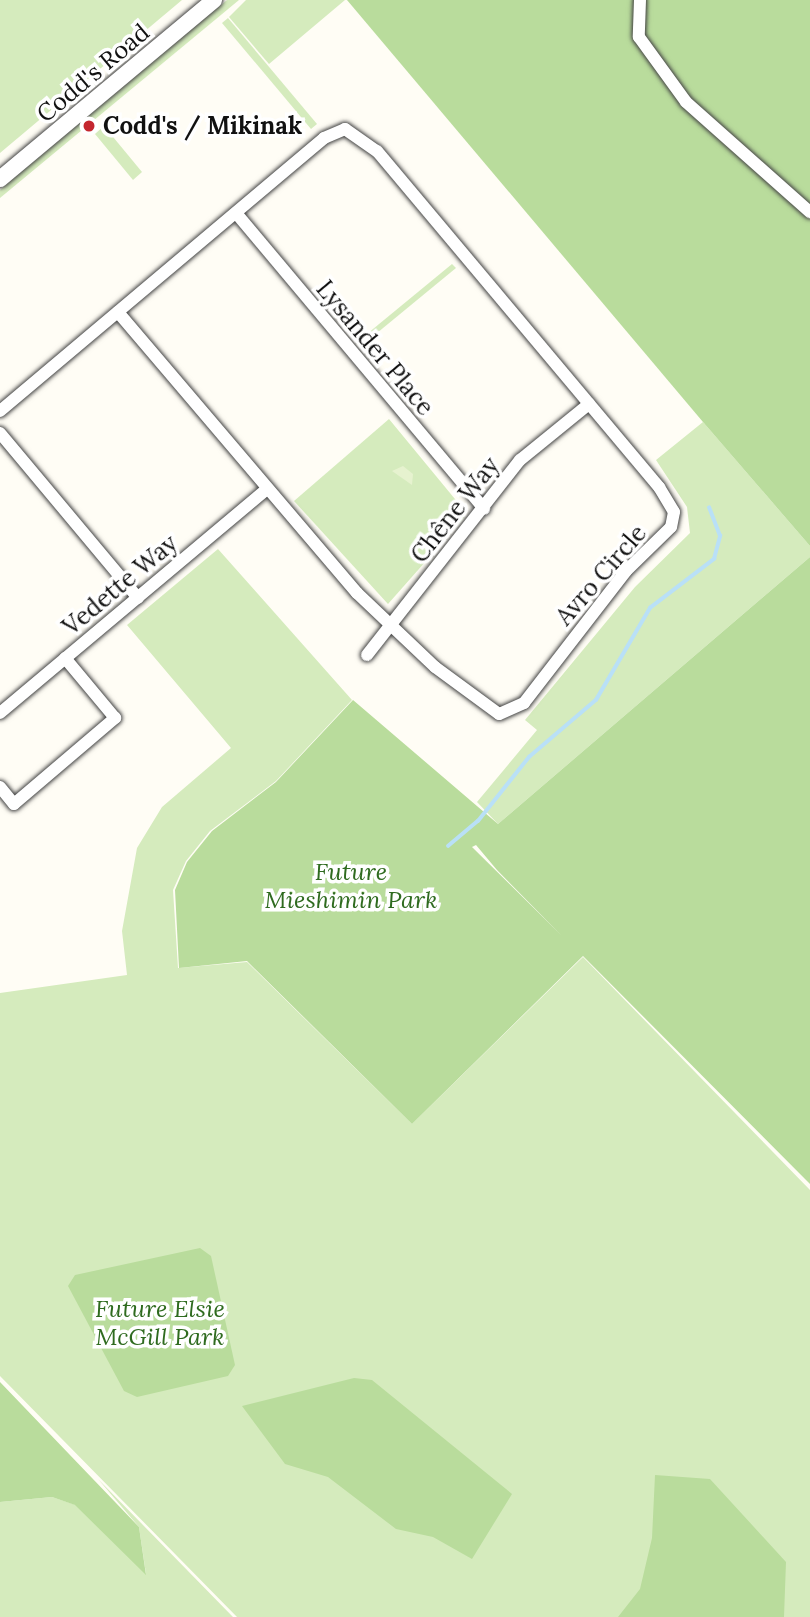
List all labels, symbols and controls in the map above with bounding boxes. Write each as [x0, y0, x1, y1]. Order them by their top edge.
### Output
street label: Codd's Road [31, 18, 155, 128]
place label: Codd's / Mikinak [103, 112, 302, 140]
marker: Codd's / Mikinak [81, 118, 97, 134]
street label: Lysander Place [310, 275, 440, 421]
street label: Chêne Way [405, 452, 505, 568]
street label: Avro Circle [550, 519, 652, 631]
street label: Vedette Way [57, 529, 183, 641]
park label: Future Mieshimin Park [264, 858, 438, 914]
park label: Future Elsie McGill Park [95, 1295, 225, 1351]

